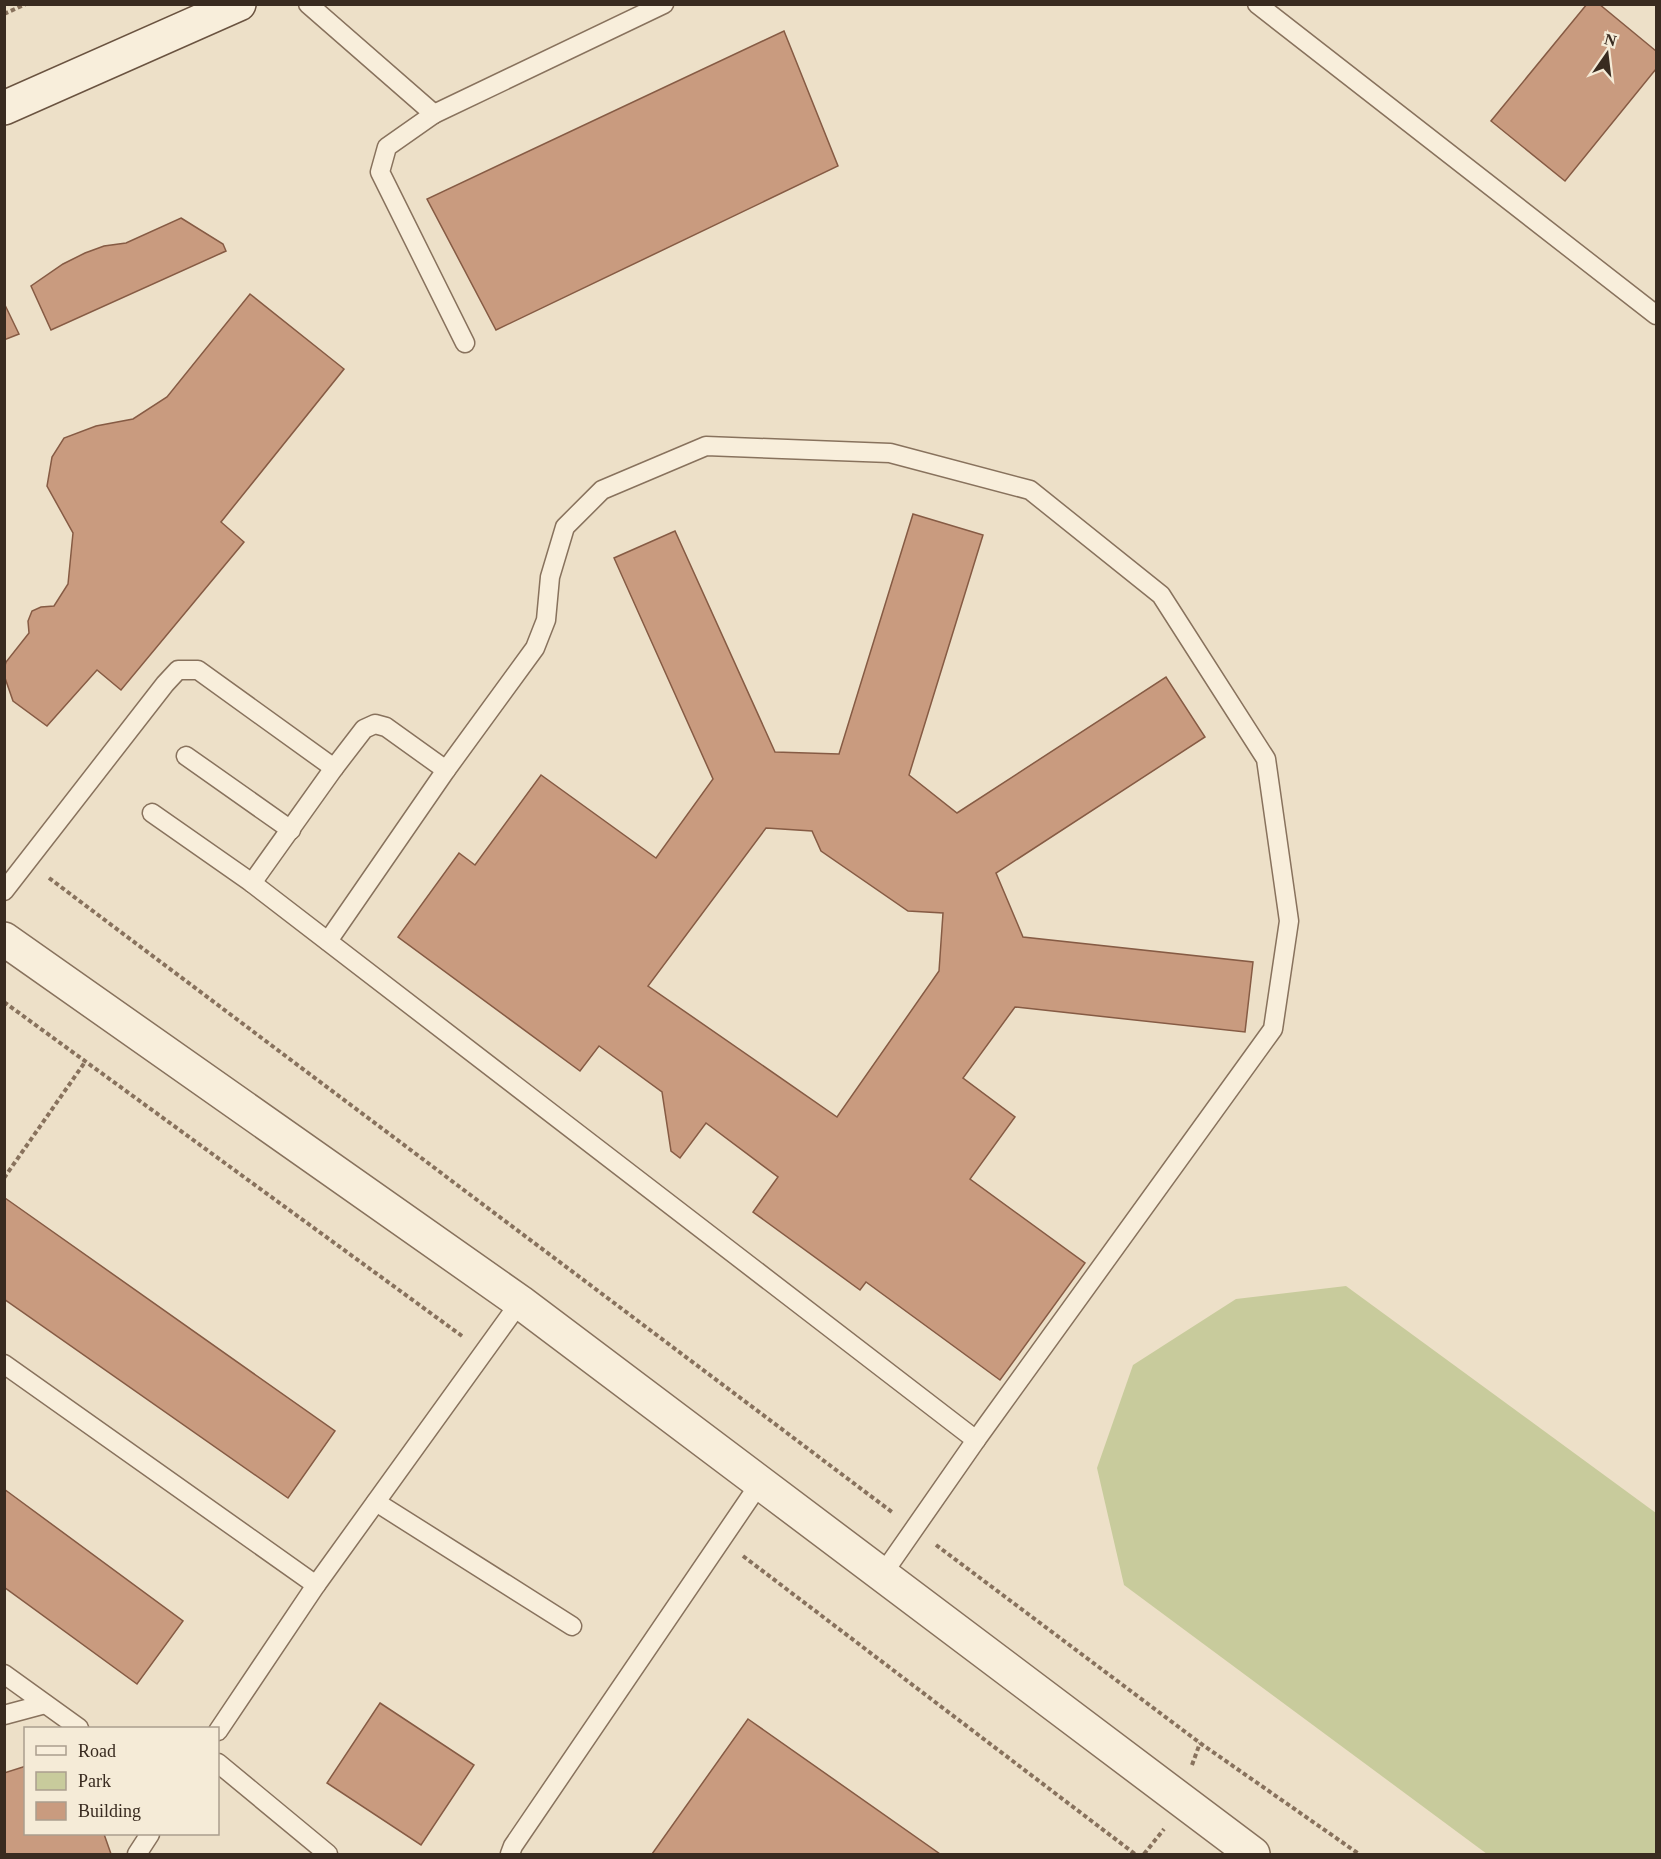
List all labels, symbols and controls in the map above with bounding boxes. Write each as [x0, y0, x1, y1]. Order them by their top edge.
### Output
north arrow [1577, 24, 1637, 84]
text: N [1603, 30, 1619, 50]
legend [24, 1727, 219, 1835]
text: Road [78, 1741, 116, 1761]
text: Park [78, 1771, 111, 1791]
text: Building [78, 1801, 141, 1821]

